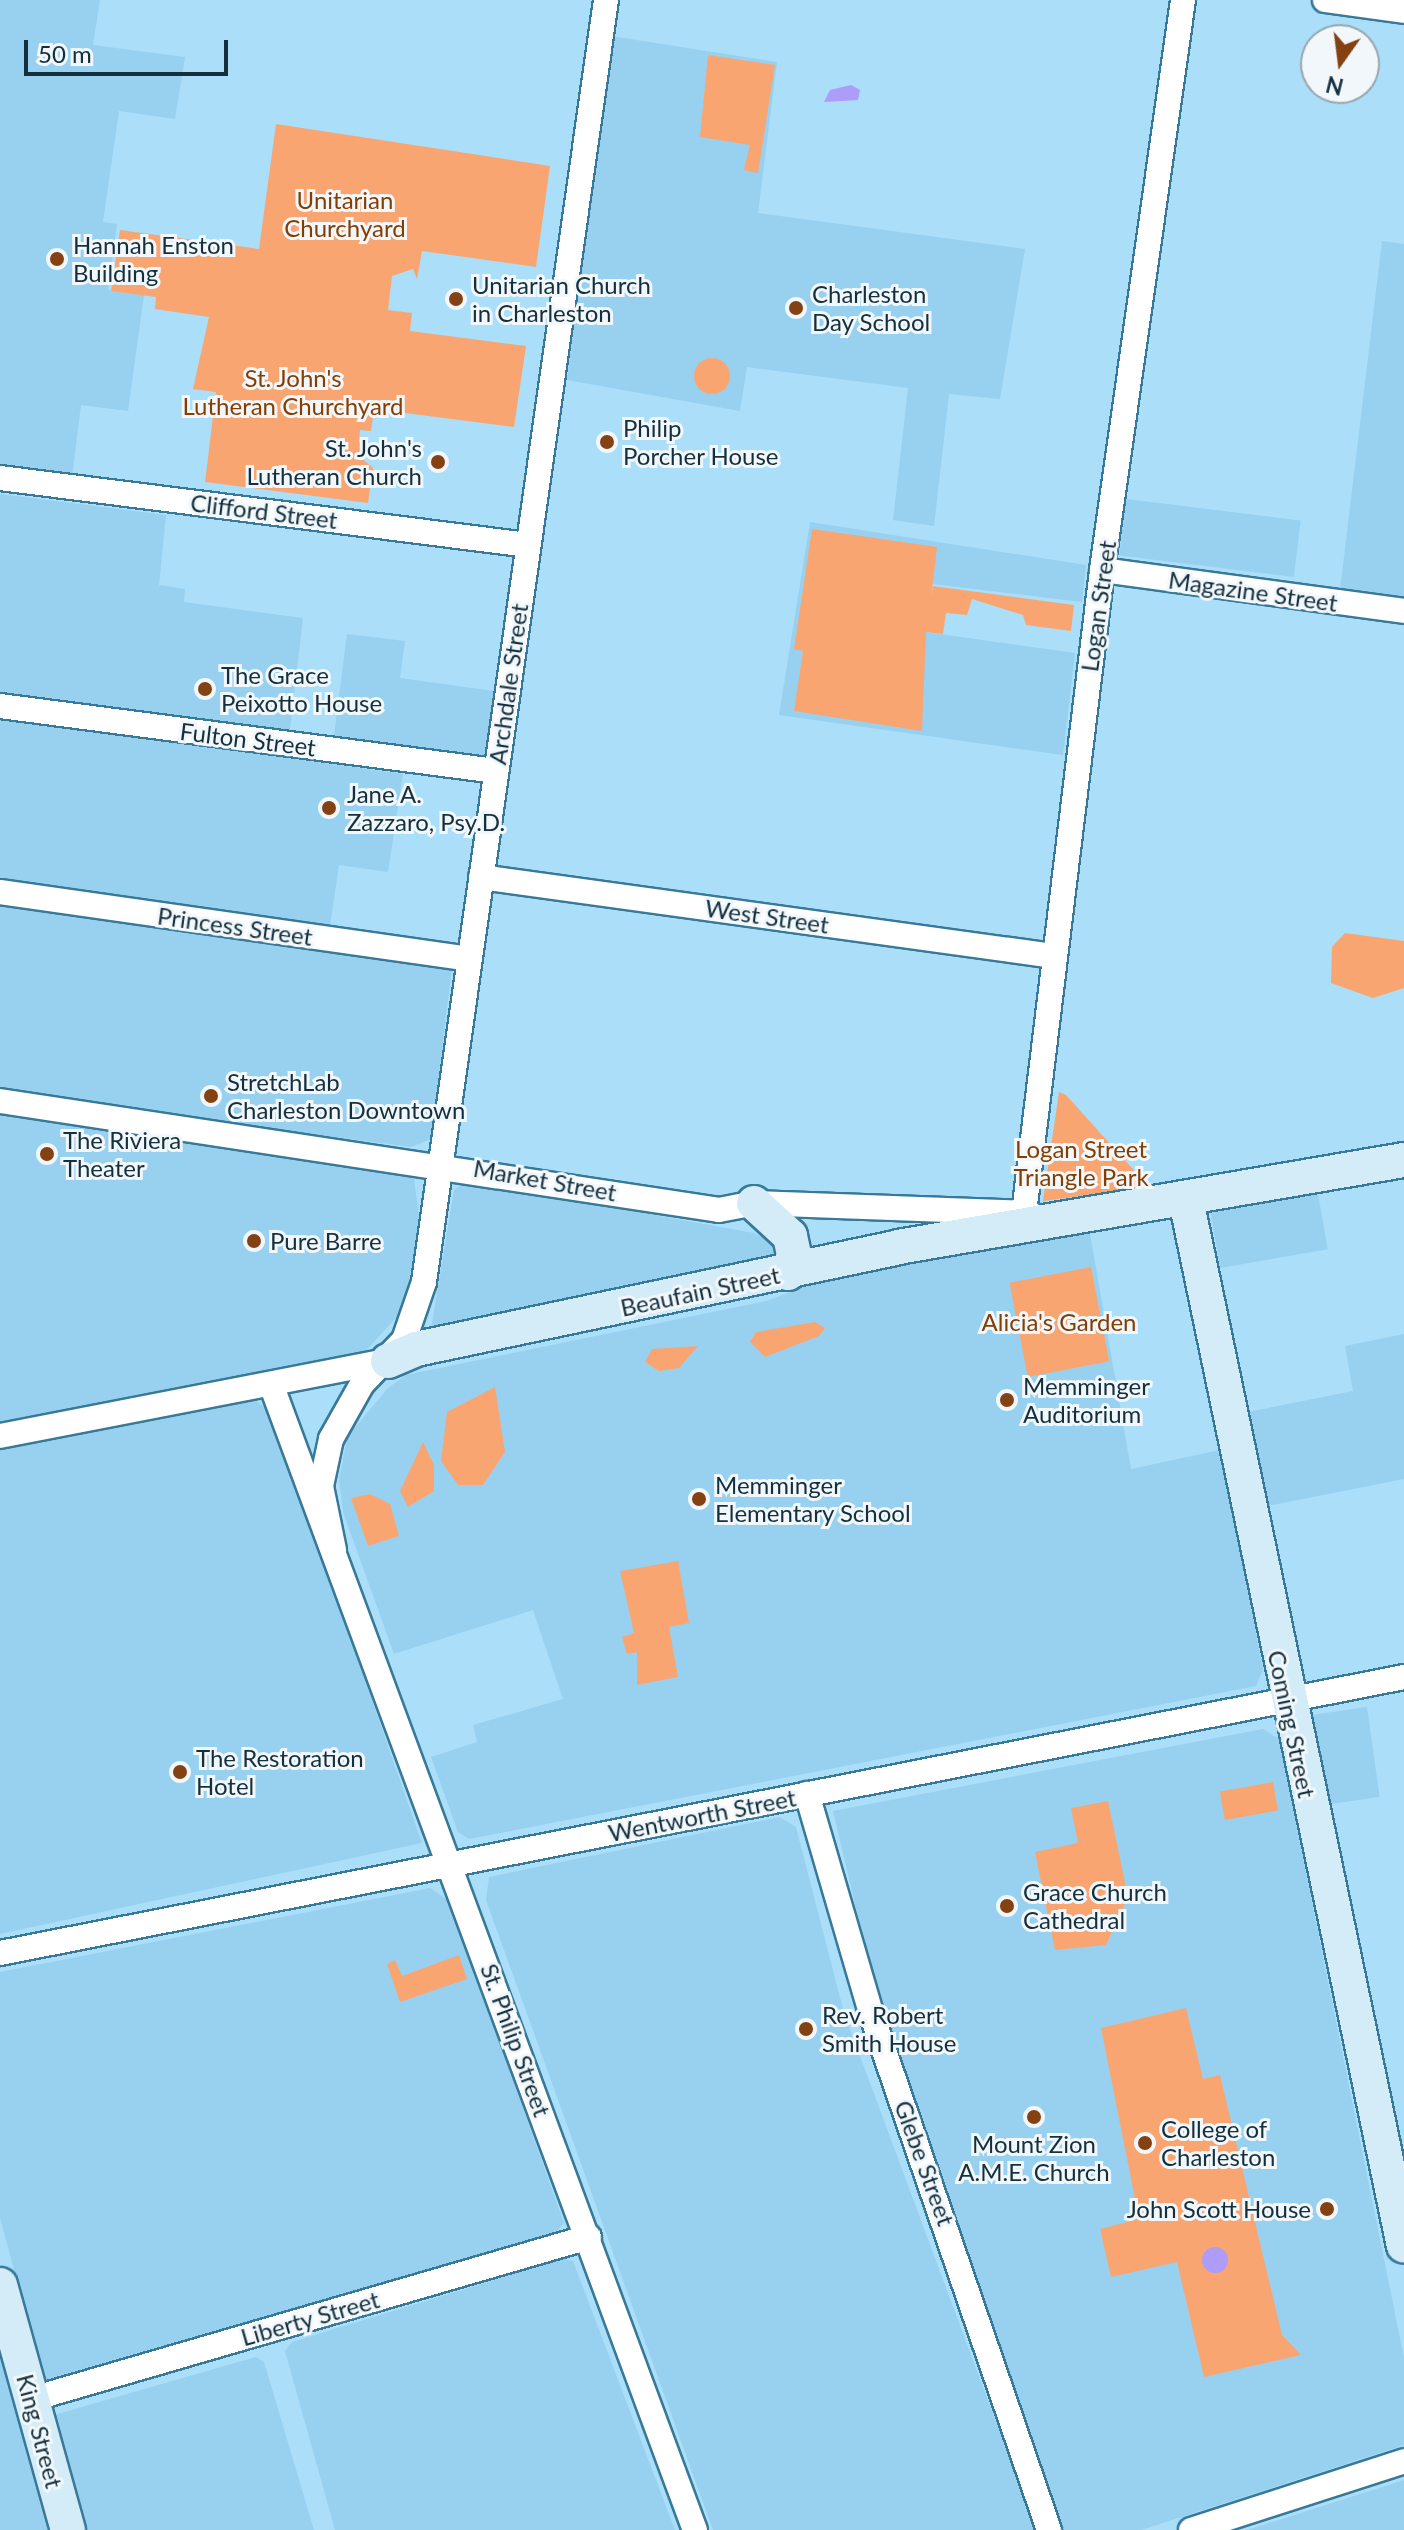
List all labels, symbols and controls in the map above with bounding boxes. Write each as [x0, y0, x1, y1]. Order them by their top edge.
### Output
scale bar [28, 24, 232, 74]
north arrow [1300, 24, 1380, 104]
text: 50 m [38, 39, 92, 68]
text: N [1323, 71, 1346, 101]
park label: Unitarian Churchyard [284, 186, 406, 242]
place label: Hannah Enston Building [73, 231, 234, 287]
marker: Hannah Enston Building [48, 250, 66, 268]
place label: Unitarian Church in Charleston [472, 271, 651, 327]
place label: Charleston Day School [812, 280, 931, 336]
marker: Unitarian Church in Charleston [447, 290, 465, 308]
marker: Charleston Day School [787, 299, 805, 317]
park label: St. John's Lutheran Churchyard [182, 364, 404, 420]
place label: Philip Porcher House [623, 414, 779, 470]
marker: Philip Porcher House [598, 433, 616, 451]
place label: St. John's Lutheran Church [246, 434, 422, 490]
marker: St. John's Lutheran Church [429, 453, 447, 471]
street label: Clifford Street [189, 488, 339, 534]
street label: Logan Street [1075, 539, 1121, 673]
street label: Magazine Street [1167, 565, 1339, 617]
street label: Archdale Street [482, 602, 534, 766]
place label: The Grace Peixotto House [221, 661, 382, 717]
marker: The Grace Peixotto House [196, 680, 214, 698]
street label: Fulton Street [178, 716, 318, 762]
place label: Jane A. Zazzaro, Psy.D. [347, 780, 505, 836]
marker: Jane A. Zazzaro, Psy.D. [318, 797, 340, 819]
street label: West Street [703, 893, 831, 939]
street label: Princess Street [156, 901, 314, 951]
place label: StretchLab Charleston Downtown [227, 1068, 465, 1124]
marker: StretchLab Charleston Downtown [202, 1087, 220, 1105]
place label: The Riviera Theater [63, 1126, 181, 1182]
park label: Logan Street Triangle Park [1013, 1135, 1149, 1191]
marker: The Riviera Theater [38, 1145, 56, 1163]
street label: Market Street [471, 1153, 619, 1207]
place label: Pure Barre [270, 1227, 382, 1255]
marker: Pure Barre [245, 1232, 263, 1250]
street label: Beaufain Street [618, 1260, 782, 1322]
park label: Alicia's Garden [982, 1308, 1136, 1336]
place label: Memminger Auditorium [1023, 1372, 1150, 1428]
marker: Memminger Auditorium [998, 1391, 1016, 1409]
place label: Memminger Elementary School [715, 1471, 911, 1527]
marker: Memminger Elementary School [690, 1490, 708, 1508]
street label: Coming Street [1262, 1648, 1322, 1800]
place label: The Restoration Hotel [196, 1744, 364, 1800]
marker: The Restoration Hotel [171, 1763, 189, 1781]
street label: Wentworth Street [606, 1783, 798, 1847]
place label: Grace Church Cathedral [1023, 1878, 1167, 1934]
marker: Grace Church Cathedral [998, 1897, 1016, 1915]
street label: St. Philip Street [475, 1960, 557, 2120]
place label: Rev. Robert Smith House [822, 2001, 956, 2057]
marker: Rev. Robert Smith House [797, 2020, 815, 2038]
street label: Glebe Street [889, 2096, 961, 2230]
marker: Mount Zion A.M.E. Church [1025, 2108, 1043, 2126]
place label: College of Charleston [1161, 2115, 1275, 2171]
place label: Mount Zion A.M.E. Church [958, 2130, 1110, 2186]
marker: College of Charleston [1136, 2134, 1154, 2152]
place label: John Scott House [1127, 2195, 1311, 2223]
marker: John Scott House [1318, 2200, 1336, 2218]
street label: Liberty Street [237, 2284, 383, 2352]
street label: King Street [11, 2371, 69, 2491]

